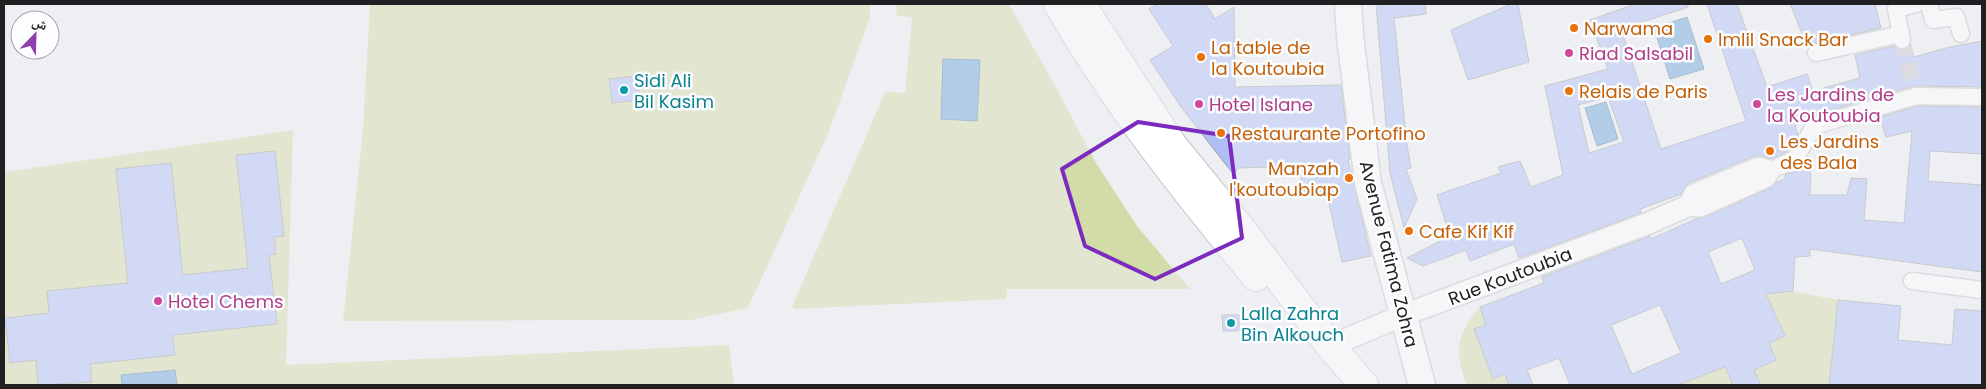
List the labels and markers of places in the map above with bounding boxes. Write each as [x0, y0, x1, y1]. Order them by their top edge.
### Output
place label: Narwama [1584, 16, 1673, 41]
marker: Narwama [1568, 22, 1580, 34]
place label: Imlil Snack Bar [1718, 27, 1849, 52]
marker: Imlil Snack Bar [1702, 33, 1714, 45]
place label: La table de la Koutoubia [1211, 35, 1325, 81]
place label: Riad Salsabil [1579, 41, 1693, 66]
marker: Riad Salsabil [1563, 47, 1575, 59]
marker: La table de la Koutoubia [1195, 51, 1207, 63]
place label: Sidi Ali Bil Kasim [634, 68, 714, 114]
place label: Relais de Paris [1579, 79, 1708, 104]
place label: Les Jardins de la Koutoubia [1767, 82, 1894, 128]
marker: Sidi Ali Bil Kasim [618, 84, 630, 96]
marker: Relais de Paris [1563, 85, 1575, 97]
place label: Hotel Islane [1209, 92, 1313, 117]
marker: Hotel Islane [1193, 98, 1205, 110]
marker: Les Jardins de la Koutoubia [1751, 98, 1763, 110]
place label: Restaurante Portofino [1231, 121, 1426, 146]
marker: Restaurante Portofino [1215, 127, 1227, 139]
place label: Les Jardins des Bala [1780, 129, 1879, 175]
marker: Les Jardins des Bala [1764, 145, 1776, 157]
place label: Manzah l'koutoubiap [1229, 156, 1339, 202]
marker: Manzah l'koutoubiap [1343, 172, 1355, 184]
place label: Cafe Kif Kif [1419, 219, 1514, 244]
marker: Cafe Kif Kif [1403, 225, 1415, 237]
place label: Hotel Chems [168, 289, 283, 314]
marker: Hotel Chems [152, 295, 164, 307]
place label: Lalla Zahra Bin Alkouch [1241, 301, 1344, 347]
marker: Lalla Zahra Bin Alkouch [1225, 317, 1237, 329]

